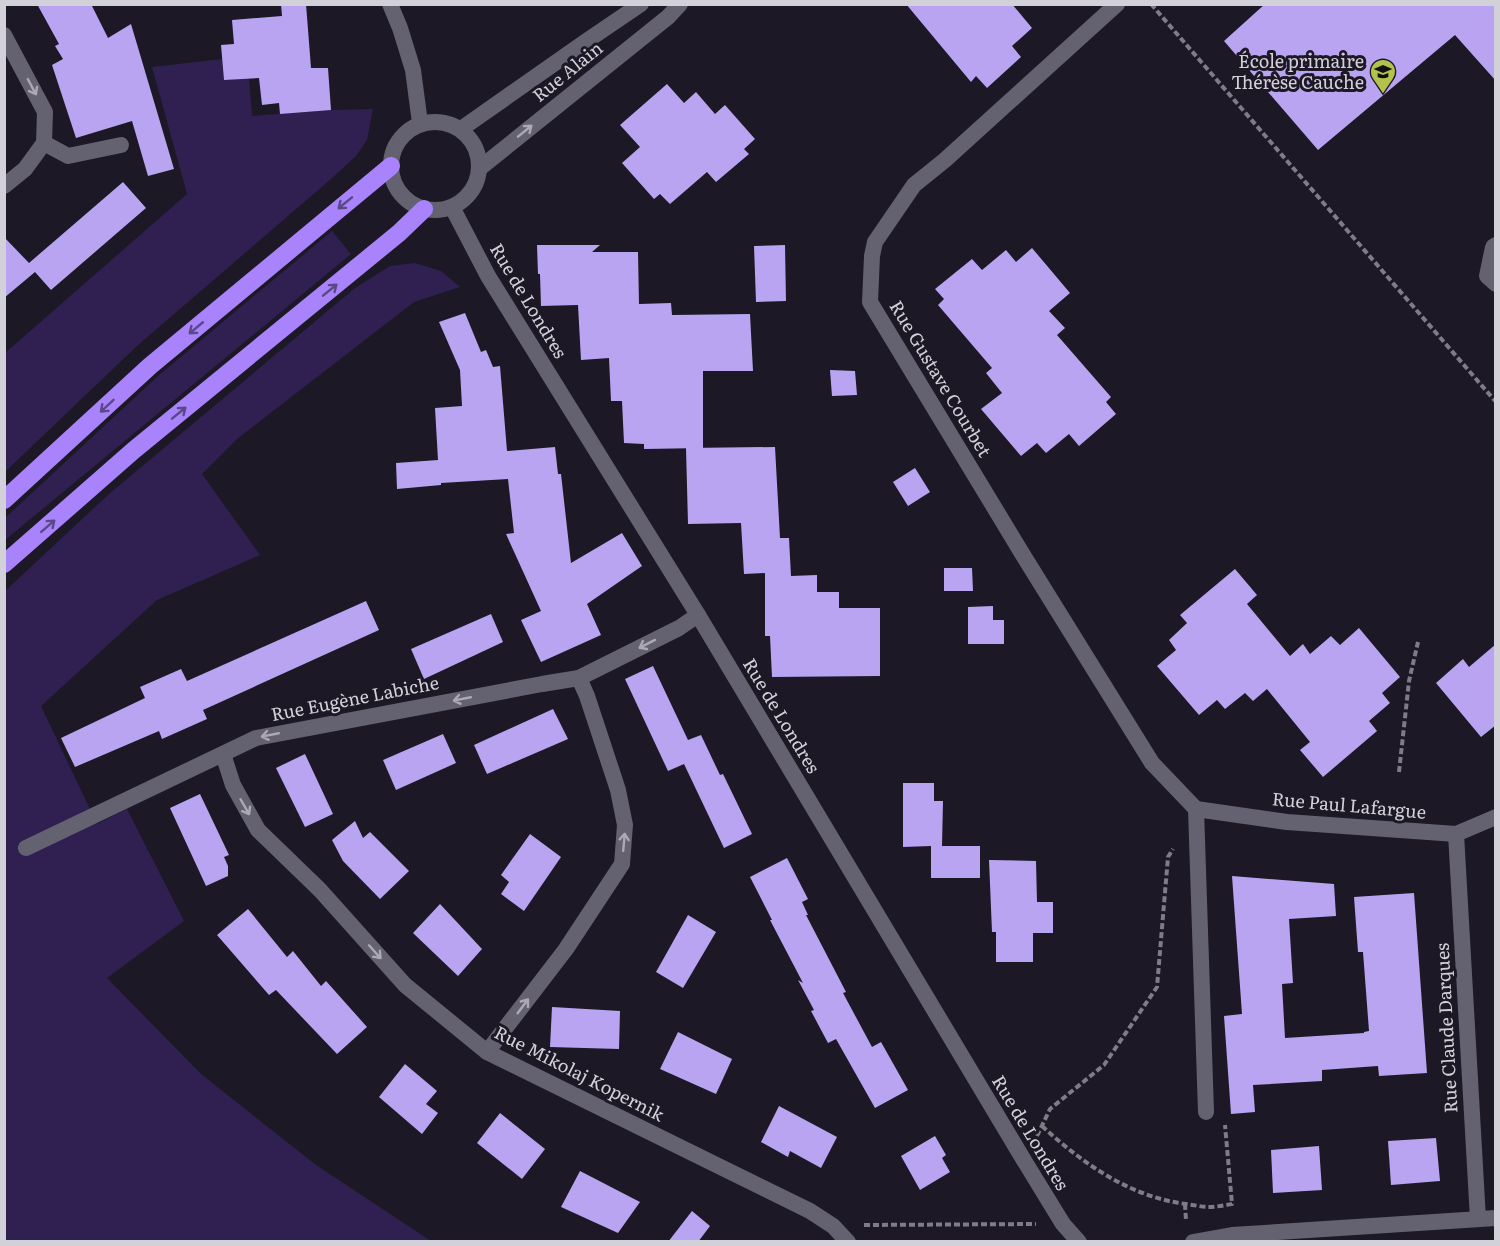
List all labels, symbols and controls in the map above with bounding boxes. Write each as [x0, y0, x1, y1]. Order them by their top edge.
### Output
street label: Rue Alain [526, 34, 608, 108]
place label: École primaire Thérèse Cauche [1231, 47, 1364, 95]
school or university icon: École primaire Thérèse Cauche [1368, 57, 1398, 95]
one-way arrow [26, 78, 38, 95]
one-way arrow [517, 125, 533, 138]
one-way arrow [338, 196, 353, 210]
street label: Rue de Londres [484, 237, 574, 363]
one-way arrow [322, 283, 338, 296]
street label: Rue Gustave Courbet [884, 295, 999, 462]
one-way arrow [189, 321, 204, 335]
one-way arrow [100, 398, 115, 413]
one-way arrow [171, 407, 187, 420]
one-way arrow [41, 519, 56, 533]
one-way arrow [638, 638, 656, 650]
street label: Rue de Londres [737, 652, 827, 778]
street label: Rue Eugène Labiche [268, 668, 441, 727]
one-way arrow [453, 694, 472, 705]
one-way arrow [261, 730, 281, 741]
street label: Rue Paul Lafargue [1271, 784, 1427, 825]
one-way arrow [240, 798, 251, 816]
one-way arrow [619, 833, 630, 852]
street label: Rue Claude Darques [1428, 942, 1463, 1114]
one-way arrow [368, 944, 382, 959]
one-way arrow [517, 998, 529, 1014]
street label: Rue Mikolaj Kopernik [490, 1018, 670, 1128]
street label: Rue de Londres [986, 1069, 1076, 1195]

